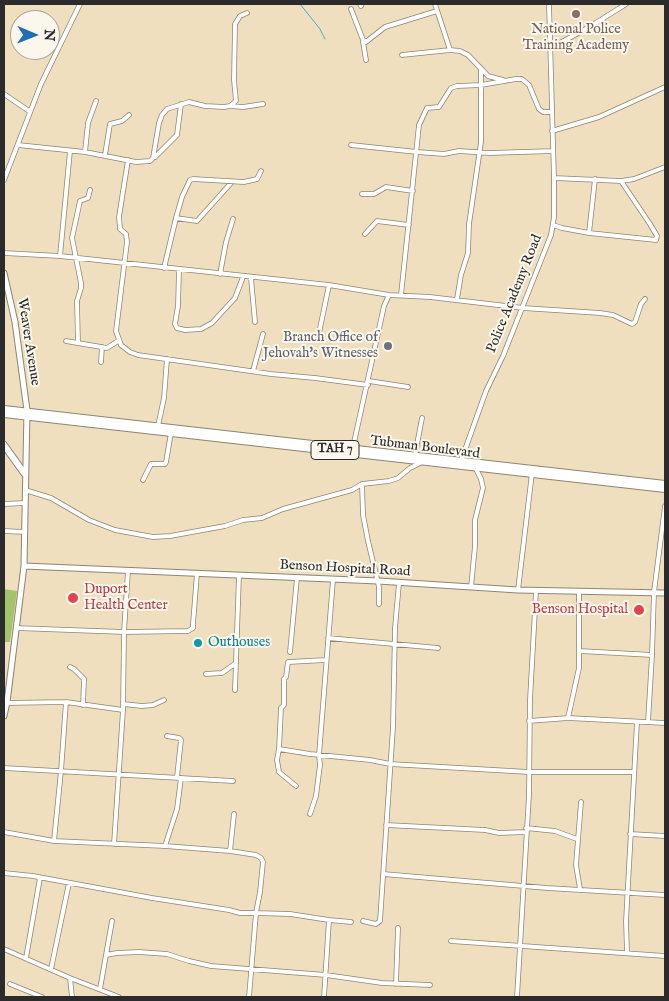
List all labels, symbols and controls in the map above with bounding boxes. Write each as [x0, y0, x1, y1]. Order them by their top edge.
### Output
marker: National Police Training Academy [570, 8, 582, 20]
north arrow [10, 10, 60, 60]
place label: National Police Training Academy [523, 22, 629, 54]
text: N [40, 29, 58, 41]
street label: Police Academy Road [484, 232, 546, 356]
street label: Weaver Avenue [13, 297, 43, 387]
place label: Branch Office of Jehovah's Witnesses [263, 330, 378, 362]
marker: Branch Office of Jehovah's Witnesses [382, 340, 394, 352]
street label: Tubman Boulevard [369, 433, 481, 463]
road number: TAH 7 [311, 440, 359, 460]
street label: Benson Hospital Road [279, 557, 411, 581]
place label: Duport Health Center [84, 582, 168, 614]
marker: Duport Health Center [66, 591, 80, 605]
place label: Benson Hospital [532, 602, 628, 618]
marker: Benson Hospital [632, 603, 646, 617]
place label: Outhouses [208, 635, 270, 651]
marker: Outhouses [192, 637, 204, 649]

